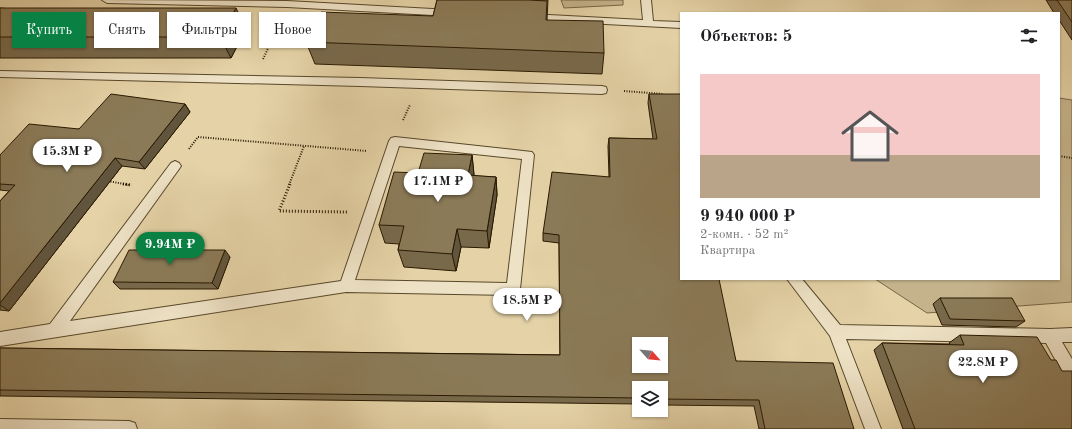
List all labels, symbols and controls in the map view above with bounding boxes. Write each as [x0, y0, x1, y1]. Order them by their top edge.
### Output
chip: Купить [12, 12, 86, 48]
chip: Снять [94, 12, 159, 48]
chip: Фильтры [167, 12, 251, 48]
chip: Новое [259, 12, 326, 48]
icon: filters [1018, 25, 1040, 47]
text: Объектов: 5 [700, 28, 792, 45]
icon: home [834, 100, 906, 172]
pin: 15.3M ₽ [30, 139, 104, 173]
text: 15.3M ₽ [42, 145, 92, 158]
pin: 17.1M ₽ [401, 169, 475, 203]
text: 17.1M ₽ [413, 175, 463, 188]
text: 9 940 000 ₽ [700, 208, 795, 225]
text: 2-комн. · 52 m² [700, 228, 788, 241]
pin: 9.94M ₽ [133, 232, 207, 266]
text: 9.94M ₽ [145, 238, 195, 251]
text: Квартира [700, 244, 755, 257]
pin: 18.5M ₽ [490, 288, 564, 322]
text: 18.5M ₽ [502, 294, 552, 307]
north arrow [632, 337, 668, 373]
map controls [632, 337, 668, 417]
pin: 22.8M ₽ [946, 350, 1020, 384]
text: 22.8M ₽ [958, 356, 1008, 369]
button: layers [632, 381, 668, 417]

